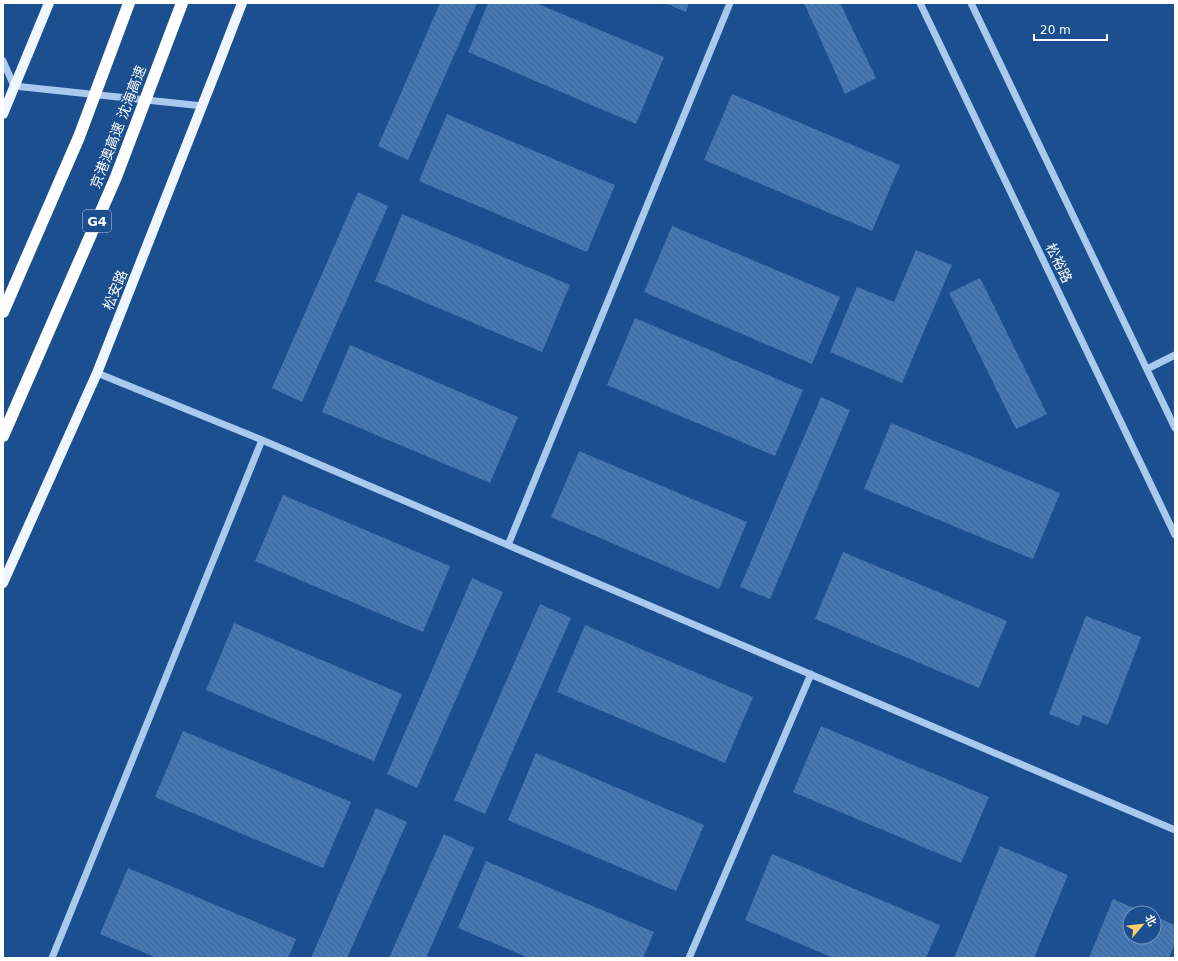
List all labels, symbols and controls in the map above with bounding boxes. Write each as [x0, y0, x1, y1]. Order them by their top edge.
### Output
scale bar [1034, 16, 1107, 42]
text: 20 m [1040, 23, 1071, 37]
street label: 京港澳高速 沈海高速 [87, 63, 149, 191]
road number: G4 [83, 210, 111, 232]
street label: 松裕路 [1043, 241, 1075, 285]
street label: 松安路 [100, 268, 130, 312]
north arrow [1122, 905, 1162, 945]
text: 北 [1142, 913, 1159, 928]

